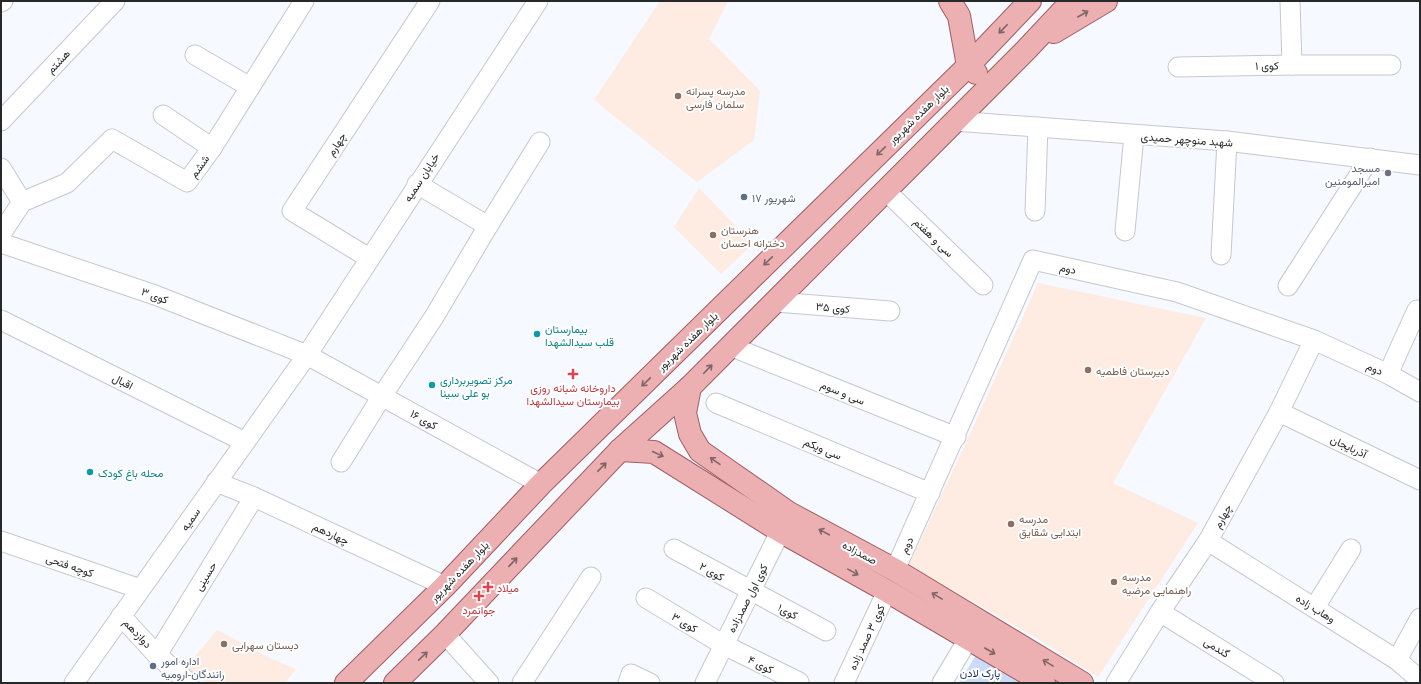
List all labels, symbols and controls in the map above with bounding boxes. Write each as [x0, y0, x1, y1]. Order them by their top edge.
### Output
one-way arrow [1077, 9, 1089, 17]
one-way arrow [998, 24, 1008, 34]
street label: هشتم [43, 46, 74, 77]
street label: کوی ۱ [1255, 57, 1279, 73]
street label: بلوار هفده شهریور [884, 81, 952, 147]
place label: مدرسه پسرانه سلمان فارسی [686, 83, 746, 111]
marker: مدرسه پسرانه سلمان فارسی [673, 91, 683, 101]
street label: شهبد منوچهر حمیدی [1140, 128, 1234, 151]
street label: چهارم [323, 129, 350, 159]
one-way arrow [876, 146, 886, 156]
street label: خیابان سمیه [400, 150, 442, 204]
street label: ششم [186, 151, 213, 181]
place label: مسجد امیرالمومنین [1325, 160, 1380, 188]
marker: مسجد امیرالمومنین [1383, 168, 1393, 178]
place label: ۱۷ شهریور [752, 190, 796, 205]
marker: ۱۷ شهریور [739, 192, 749, 202]
street label: سی و هفتم [910, 214, 958, 261]
place label: هنرستان دخترانه احسان [721, 222, 785, 250]
marker: هنرستان دخترانه احسان [708, 230, 718, 240]
one-way arrow [763, 256, 773, 266]
street label: دوم [1058, 259, 1078, 278]
street label: کوی ۳ [139, 283, 171, 307]
street label: کوی ۳۵ [815, 298, 851, 316]
street label: بلوار هفده شهریور [653, 308, 721, 374]
place label: بیمارستان قلب سیدالشهدا [545, 321, 614, 349]
marker: بیمارستان قلب سیدالشهدا [532, 329, 542, 339]
street label: دوم [1364, 358, 1386, 379]
place label: دبیرستان فاطمیه [1096, 363, 1169, 378]
one-way arrow [703, 364, 713, 374]
marker: دبیرستان فاطمیه [1083, 365, 1093, 375]
street label: اقبال [110, 369, 136, 393]
marker: داروخانه شبانه روزی بیمارستان سیدالشهدا [568, 369, 578, 379]
place label: مرکز تصویربرداری بو علی سینا [440, 372, 513, 400]
street label: سی و سوم [818, 376, 868, 409]
one-way arrow [641, 377, 651, 386]
marker: مرکز تصویربرداری بو علی سینا [427, 380, 437, 390]
place label: داروخانه شبانه روزی بیمارستان سیدالشهدا [527, 380, 619, 408]
street label: کوی ۱۶ [408, 405, 440, 433]
street label: آذربایجان [1328, 431, 1371, 462]
street label: سی ویکم [801, 433, 844, 464]
one-way arrow [652, 451, 664, 459]
one-way arrow [709, 457, 720, 465]
one-way arrow [598, 462, 607, 472]
place label: محله باغ کودک [98, 465, 163, 481]
marker: محله باغ کودک [85, 467, 95, 477]
street label: چهارم [1209, 501, 1236, 531]
street label: سمیه [177, 504, 203, 533]
place label: مدرسه ابتدایی شقایق [1019, 511, 1081, 539]
street label: چهاردهم [310, 518, 352, 549]
marker: مدرسه ابتدایی شقایق [1006, 519, 1016, 529]
one-way arrow [818, 528, 830, 535]
street label: دوم [896, 534, 917, 556]
street label: بلوار هفده شهریور [426, 537, 492, 605]
street label: صمدزاده [840, 537, 880, 567]
street label: کوچه فتحی [44, 550, 96, 581]
one-way arrow [508, 557, 518, 567]
street label: کوی ۲ [697, 558, 727, 584]
street label: حسینی [190, 559, 220, 593]
street label: کوی اول صمدزاده [723, 561, 771, 635]
one-way arrow [847, 569, 859, 576]
place label: مدرسه راهنمایی مرضیه [1122, 569, 1191, 597]
marker: مدرسه راهنمایی مرضیه [1109, 577, 1119, 587]
place label: میلاد [497, 580, 519, 595]
marker: میلاد [482, 581, 494, 593]
street label: وهاب زاده [1293, 590, 1339, 626]
marker: جوانمرد [474, 591, 484, 601]
one-way arrow [931, 591, 943, 599]
street label: کوی۱ [775, 600, 801, 622]
place label: جوانمرد [463, 602, 495, 617]
street label: کوی ۳ صمد زاده [844, 602, 888, 672]
street label: کوی ۳ [669, 608, 701, 636]
street label: دوازدهم [120, 615, 156, 652]
street label: گندمی [1201, 633, 1233, 661]
place label: دبستان سهرابی [232, 637, 299, 652]
marker: دبستان سهرابی [219, 639, 229, 649]
one-way arrow [984, 648, 996, 656]
one-way arrow [418, 651, 428, 661]
street label: کوی ۴ [746, 651, 776, 677]
place label: اداره امور رانندگان-ارومیه [160, 653, 225, 681]
one-way arrow [1043, 659, 1054, 667]
marker: اداره امور رانندگان-ارومیه [148, 661, 158, 671]
park label: پارک لادن [960, 665, 1000, 681]

